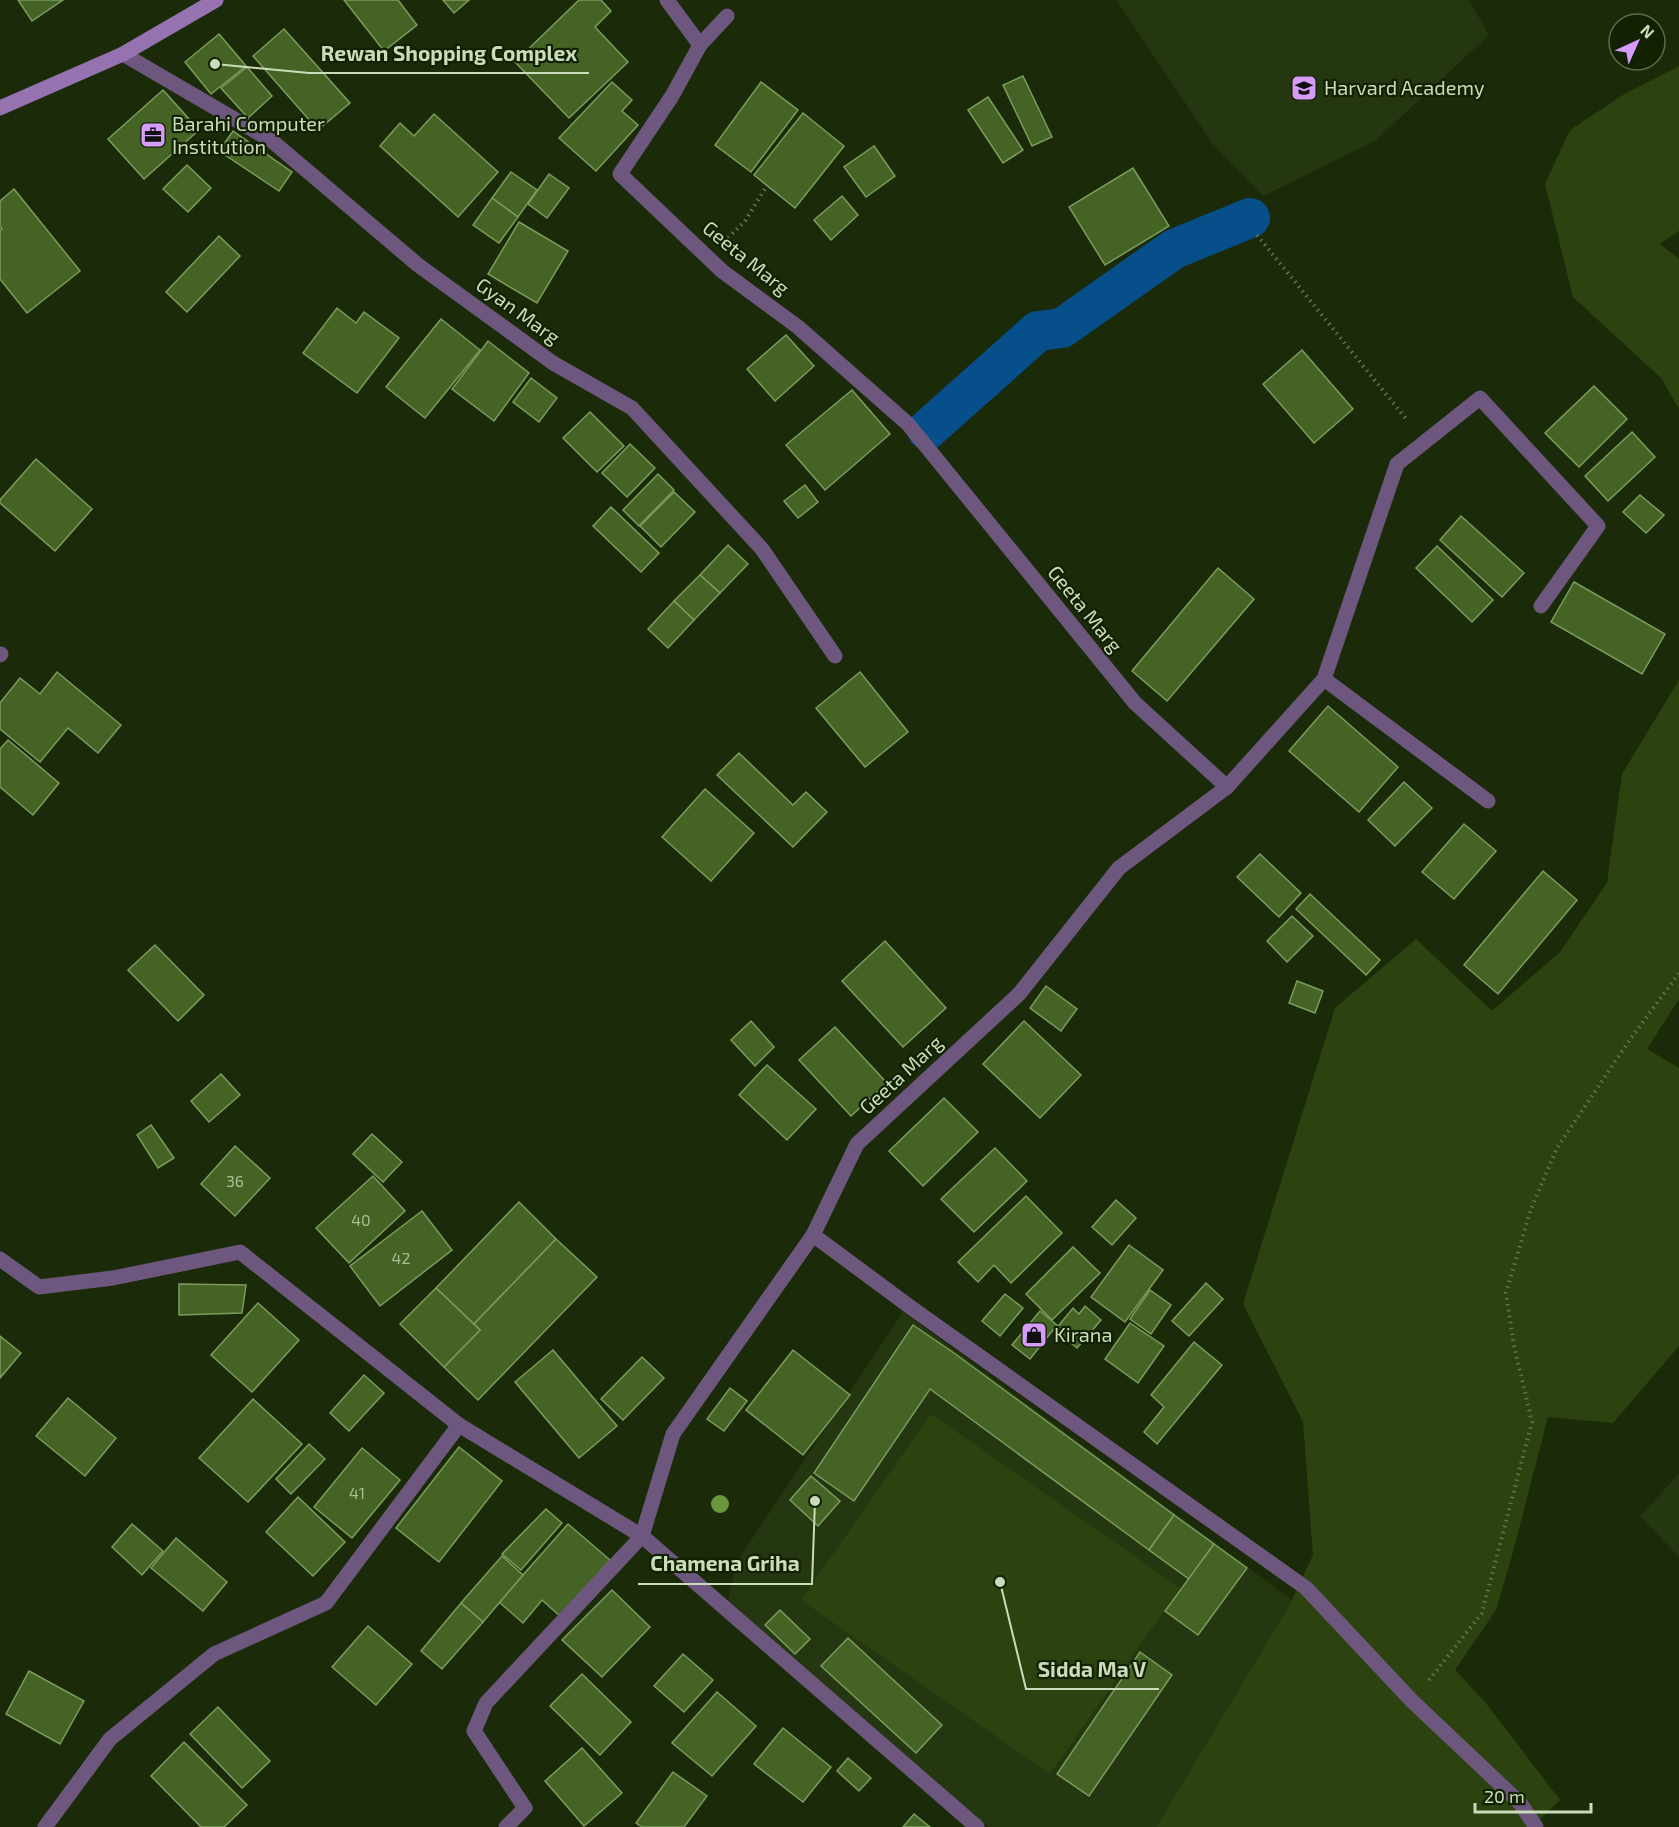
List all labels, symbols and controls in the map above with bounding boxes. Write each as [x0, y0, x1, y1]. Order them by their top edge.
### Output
north arrow [1607, 12, 1667, 72]
text: N [1637, 20, 1659, 42]
callout: Rewan Shopping Complex [309, 34, 589, 73]
text: Rewan Shopping Complex [321, 40, 577, 65]
school or university icon: Harvard Academy [1289, 73, 1319, 103]
place label: Harvard Academy [1324, 75, 1485, 99]
place label: Barahi Computer Institution [172, 111, 325, 158]
office icon: Barahi Computer Institution [138, 120, 168, 150]
street label: Geeta Marg [698, 215, 795, 300]
street label: Gyan Marg [472, 272, 565, 349]
street label: Geeta Marg [1043, 560, 1128, 657]
street label: Geeta Marg [854, 1030, 947, 1119]
house number: 36 [226, 1171, 244, 1190]
house number: 40 [351, 1210, 371, 1229]
house number: 42 [392, 1248, 410, 1267]
shop icon: Kirana [1019, 1320, 1049, 1350]
place label: Kirana [1054, 1322, 1112, 1346]
house number: 41 [349, 1483, 365, 1502]
callout: Chamena Griha [638, 1545, 812, 1584]
text: Chamena Griha [650, 1550, 800, 1575]
callout: Sidda Ma V [1026, 1650, 1159, 1689]
text: Sidda Ma V [1038, 1656, 1147, 1681]
scale bar [1475, 1776, 1590, 1814]
text: 20 m [1484, 1785, 1525, 1807]

